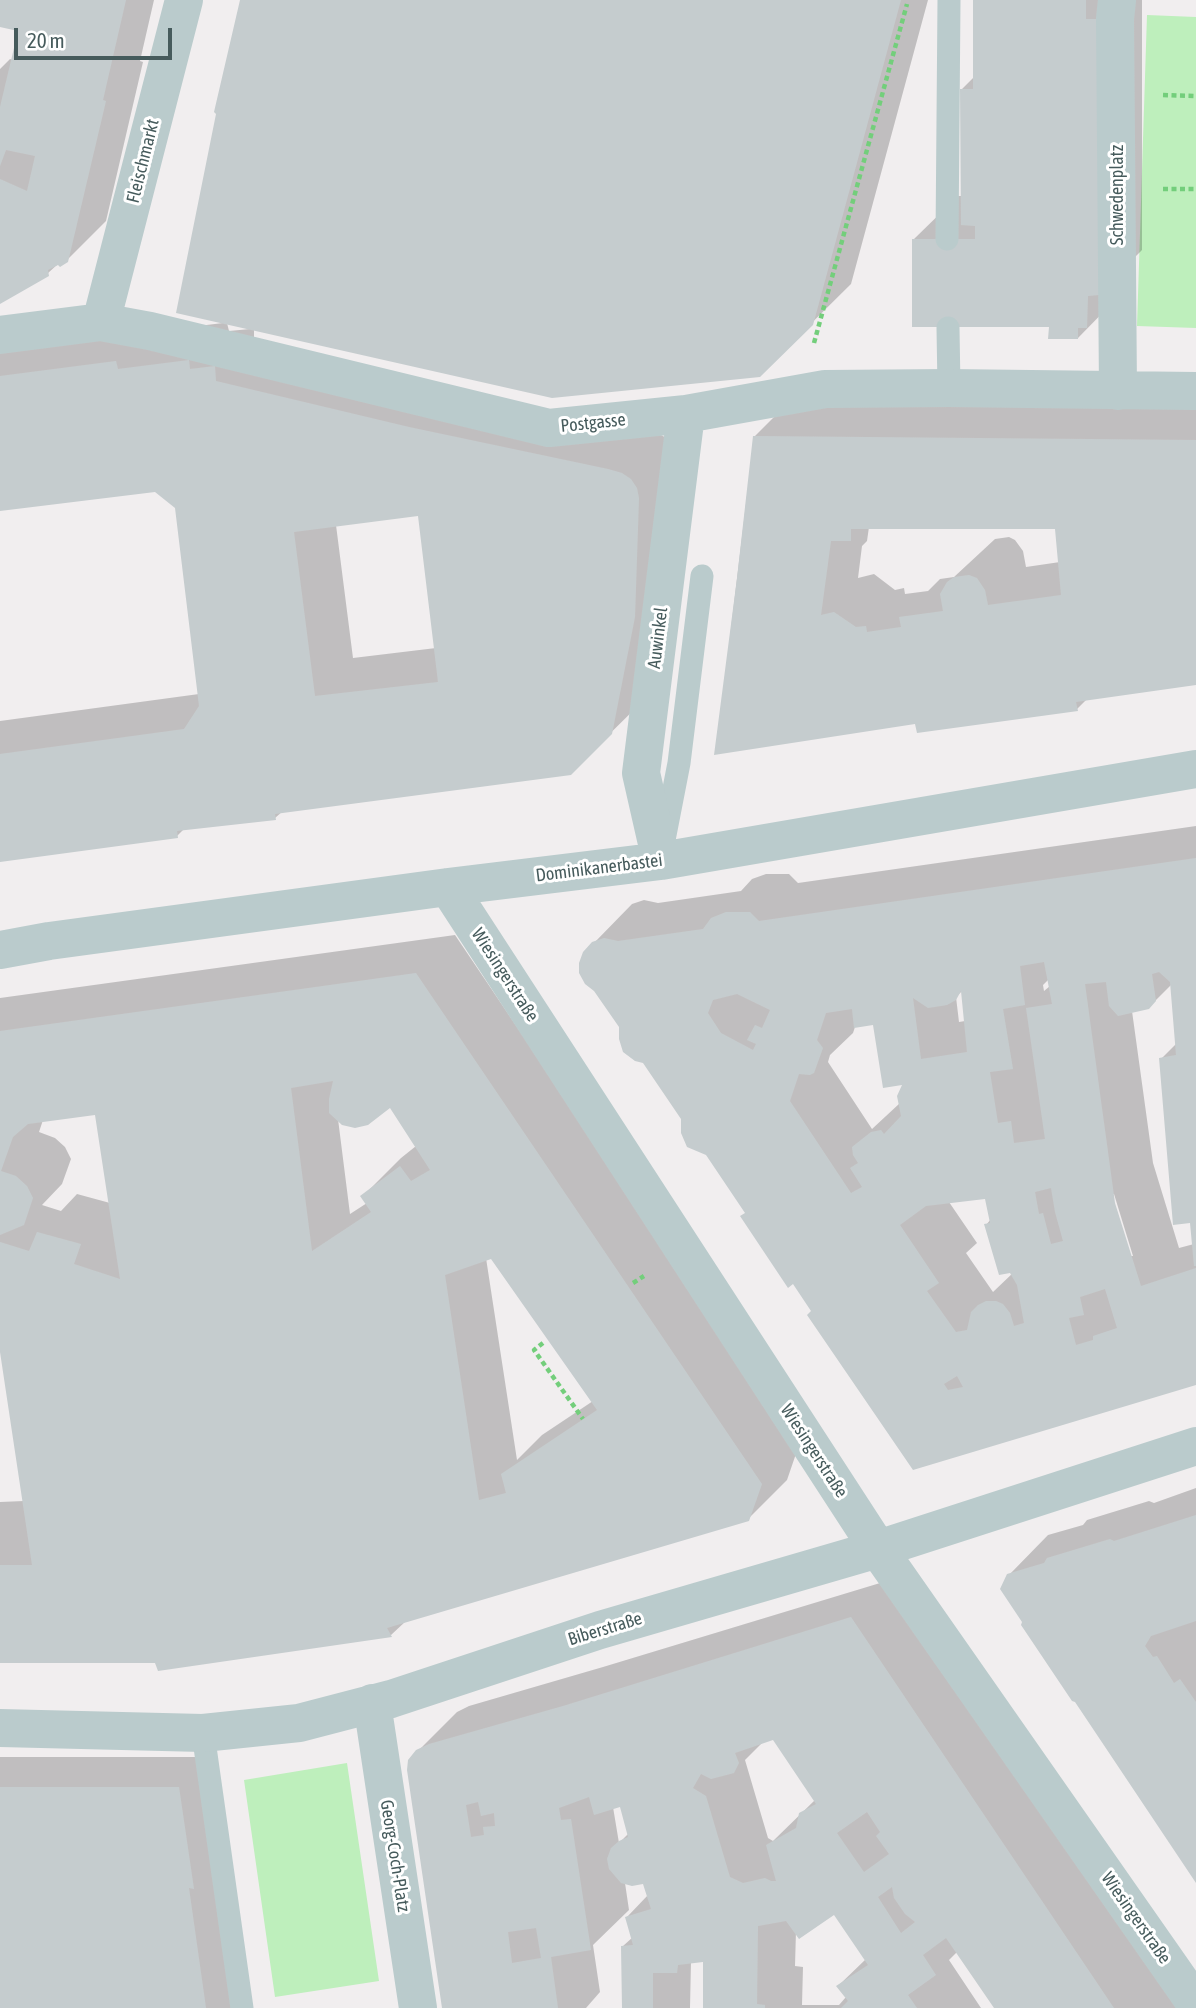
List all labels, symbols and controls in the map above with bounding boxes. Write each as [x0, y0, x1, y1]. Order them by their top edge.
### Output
scale bar [18, 14, 175, 58]
text: 20 m [27, 28, 65, 52]
street label: Fleischmarkt [122, 117, 164, 205]
street label: Schwedenplatz [1106, 145, 1128, 245]
street label: Postgasse [559, 409, 627, 437]
street label: Auwinkel [644, 606, 672, 670]
street label: Dominikanerbastei [534, 850, 664, 886]
street label: Wiesingerstraße [467, 924, 543, 1026]
street label: Wiesingerstraße [776, 1400, 852, 1502]
street label: Biberstraße [565, 1608, 645, 1650]
street label: Georg-Coch-Platz [375, 1798, 415, 1914]
street label: Wiesingerstraße [1096, 1868, 1176, 1968]

